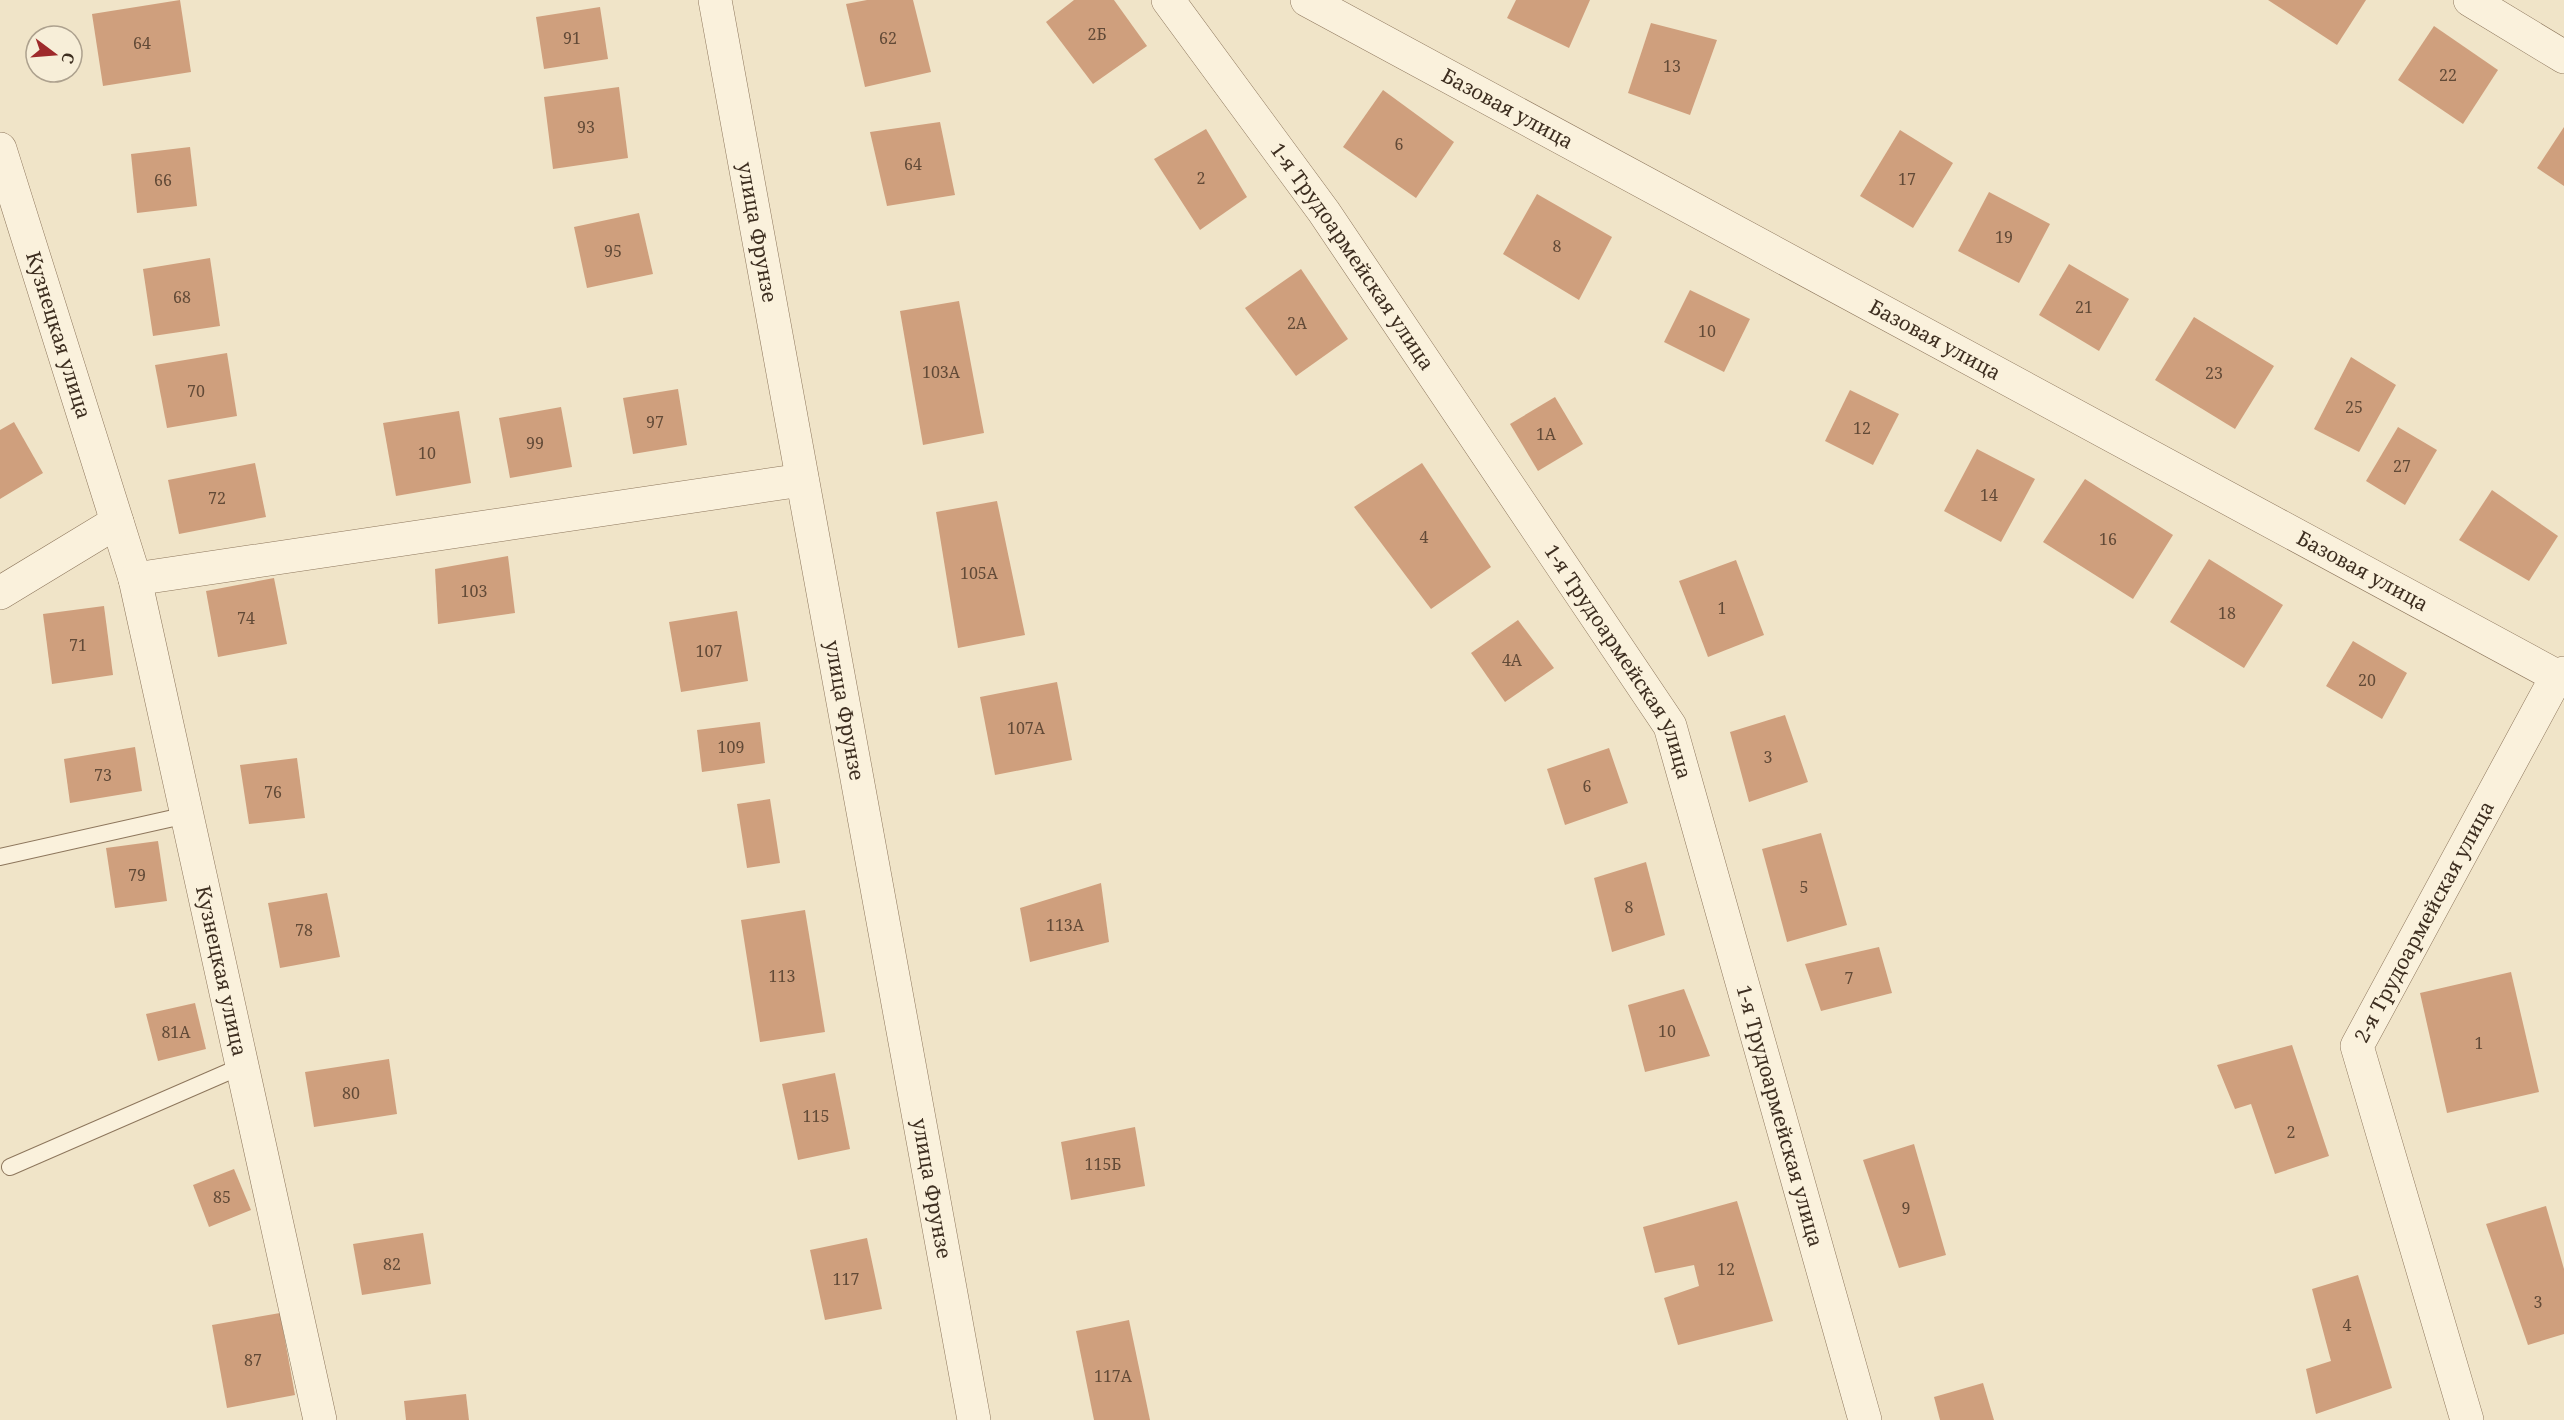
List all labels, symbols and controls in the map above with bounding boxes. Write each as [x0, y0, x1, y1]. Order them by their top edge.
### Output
house number: 2Б [1087, 23, 1107, 45]
north arrow [24, 24, 84, 84]
house number: 91 [563, 27, 581, 49]
house number: 62 [879, 27, 897, 49]
house number: 64 [133, 32, 151, 54]
text: С [56, 50, 80, 66]
house number: 13 [1663, 55, 1681, 77]
street label: Базовая улица [1437, 61, 1578, 155]
house number: 22 [2439, 64, 2457, 86]
house number: 93 [577, 116, 595, 138]
house number: 6 [1395, 133, 1404, 155]
street label: 1-я Трудоармейская улица [1265, 137, 1441, 375]
house number: 64 [904, 153, 922, 175]
street label: улица Фрунзе [732, 160, 784, 304]
house number: 2 [1197, 167, 1205, 189]
house number: 17 [1898, 168, 1916, 190]
house number: 66 [154, 169, 172, 191]
house number: 19 [1995, 226, 2013, 248]
house number: 8 [1553, 235, 1562, 257]
house number: 95 [604, 240, 622, 262]
street label: Кузнецкая улица [20, 248, 98, 422]
house number: 68 [173, 286, 191, 308]
street label: Базовая улица [1865, 293, 2006, 386]
house number: 21 [2075, 296, 2093, 318]
house number: 2А [1287, 312, 1308, 334]
house number: 10 [1698, 320, 1716, 342]
house number: 103А [922, 361, 961, 383]
house number: 23 [2205, 362, 2223, 384]
house number: 70 [187, 380, 205, 402]
house number: 25 [2345, 396, 2363, 418]
house number: 97 [646, 411, 664, 433]
house number: 12 [1853, 417, 1871, 439]
house number: 1А [1536, 423, 1557, 445]
house number: 99 [526, 432, 544, 454]
house number: 10 [418, 442, 436, 464]
house number: 27 [2393, 455, 2411, 477]
house number: 14 [1980, 484, 1998, 506]
house number: 72 [208, 487, 226, 509]
street label: Базовая улица [2292, 524, 2433, 617]
house number: 4 [1420, 526, 1429, 548]
house number: 16 [2099, 528, 2117, 550]
street label: 1-я Трудоармейская улица [1538, 539, 1698, 782]
house number: 105А [960, 562, 999, 584]
house number: 103 [461, 580, 487, 602]
house number: 1 [1718, 597, 1726, 619]
house number: 18 [2218, 602, 2236, 624]
house number: 74 [237, 607, 255, 629]
house number: 71 [69, 634, 87, 656]
street label: улица Фрунзе [819, 638, 871, 782]
house number: 107 [696, 640, 722, 662]
house number: 4А [1502, 649, 1523, 671]
house number: 20 [2358, 669, 2376, 691]
house number: 107А [1007, 717, 1046, 739]
house number: 109 [718, 736, 744, 758]
house number: 3 [1764, 746, 1773, 768]
house number: 73 [94, 764, 112, 786]
house number: 6 [1583, 775, 1592, 797]
house number: 76 [264, 781, 282, 803]
street label: 2-я Трудоармейская улица [2347, 796, 2500, 1047]
house number: 79 [128, 864, 146, 886]
house number: 5 [1800, 876, 1808, 898]
street label: Кузнецкая улица [190, 883, 254, 1059]
house number: 8 [1625, 896, 1634, 918]
house number: 113А [1046, 914, 1085, 936]
house number: 78 [295, 919, 313, 941]
house number: 113 [769, 965, 795, 987]
house number: 7 [1845, 967, 1854, 989]
street label: 1-я Трудоармейская улица [1730, 982, 1830, 1250]
house number: 10 [1658, 1020, 1676, 1042]
house number: 81А [161, 1021, 191, 1043]
house number: 1 [2475, 1032, 2483, 1054]
house number: 80 [342, 1082, 360, 1104]
house number: 115 [803, 1105, 829, 1127]
street label: улица Фрунзе [906, 1116, 958, 1261]
house number: 2 [2287, 1121, 2295, 1143]
house number: 115Б [1085, 1153, 1121, 1175]
house number: 85 [213, 1186, 231, 1208]
house number: 9 [1902, 1197, 1910, 1219]
house number: 82 [383, 1253, 401, 1275]
house number: 12 [1717, 1258, 1735, 1280]
house number: 117 [833, 1268, 859, 1290]
house number: 3 [2534, 1291, 2543, 1313]
house number: 4 [2343, 1314, 2352, 1336]
house number: 87 [244, 1349, 262, 1371]
house number: 117А [1094, 1365, 1133, 1387]

